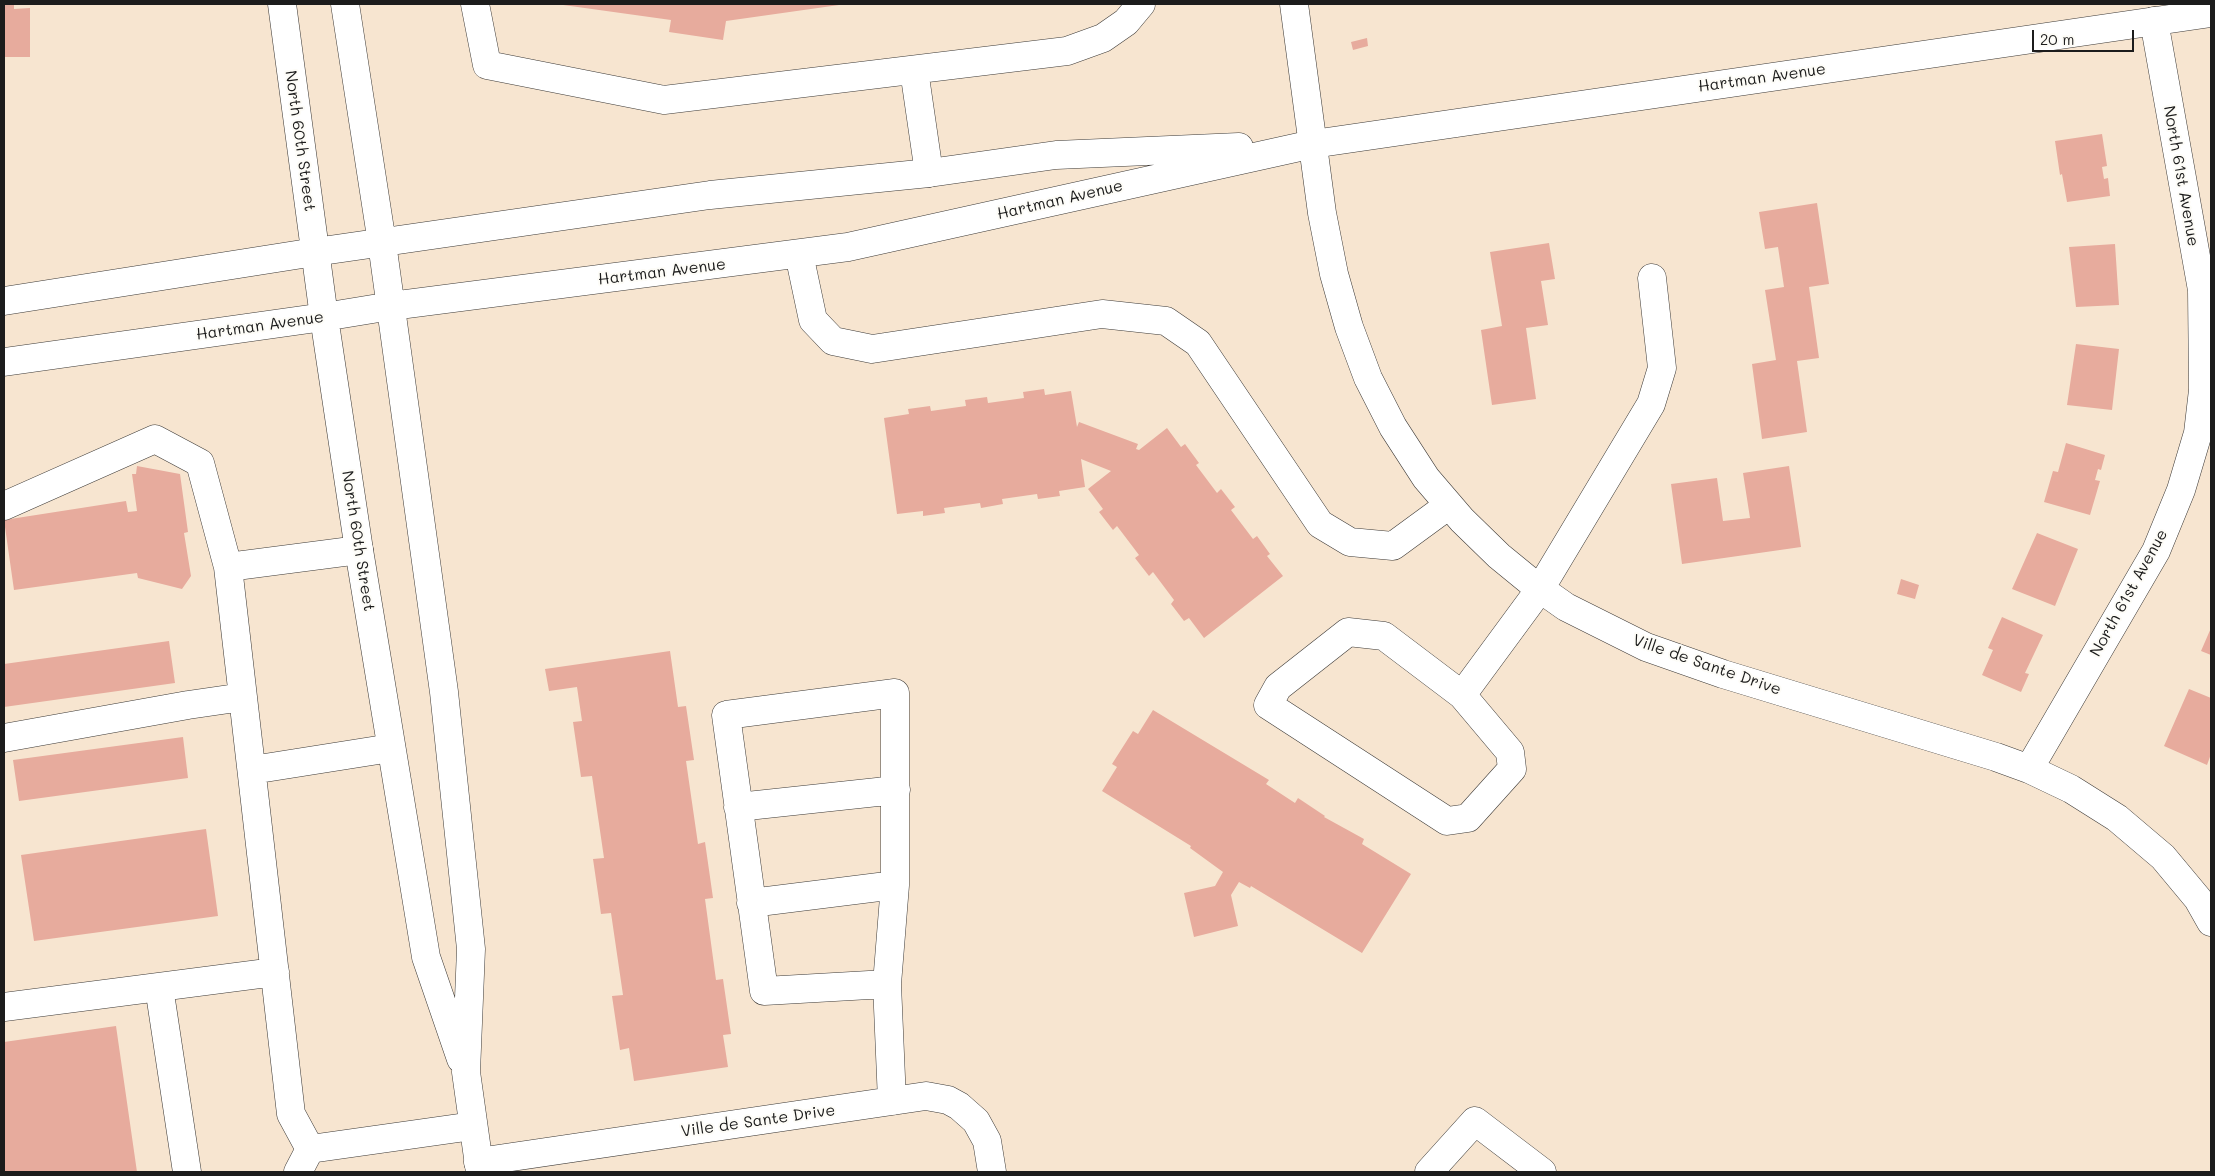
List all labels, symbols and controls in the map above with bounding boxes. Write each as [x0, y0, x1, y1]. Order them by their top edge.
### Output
scale bar [2035, 20, 2138, 52]
text: 20 m [2040, 29, 2074, 49]
street label: Hartman Avenue [1697, 60, 1827, 96]
street label: North 60th Street [281, 69, 319, 213]
street label: North 61st Avenue [2159, 104, 2203, 248]
street label: Hartman Avenue [995, 176, 1125, 224]
street label: Hartman Avenue [597, 255, 727, 289]
street label: Hartman Avenue [195, 308, 325, 344]
street label: North 60th Street [337, 469, 379, 613]
street label: North 61st Avenue [2086, 526, 2172, 660]
street label: Ville de Sante Drive [1630, 631, 1784, 699]
street label: Ville de Sante Drive [680, 1101, 836, 1141]

